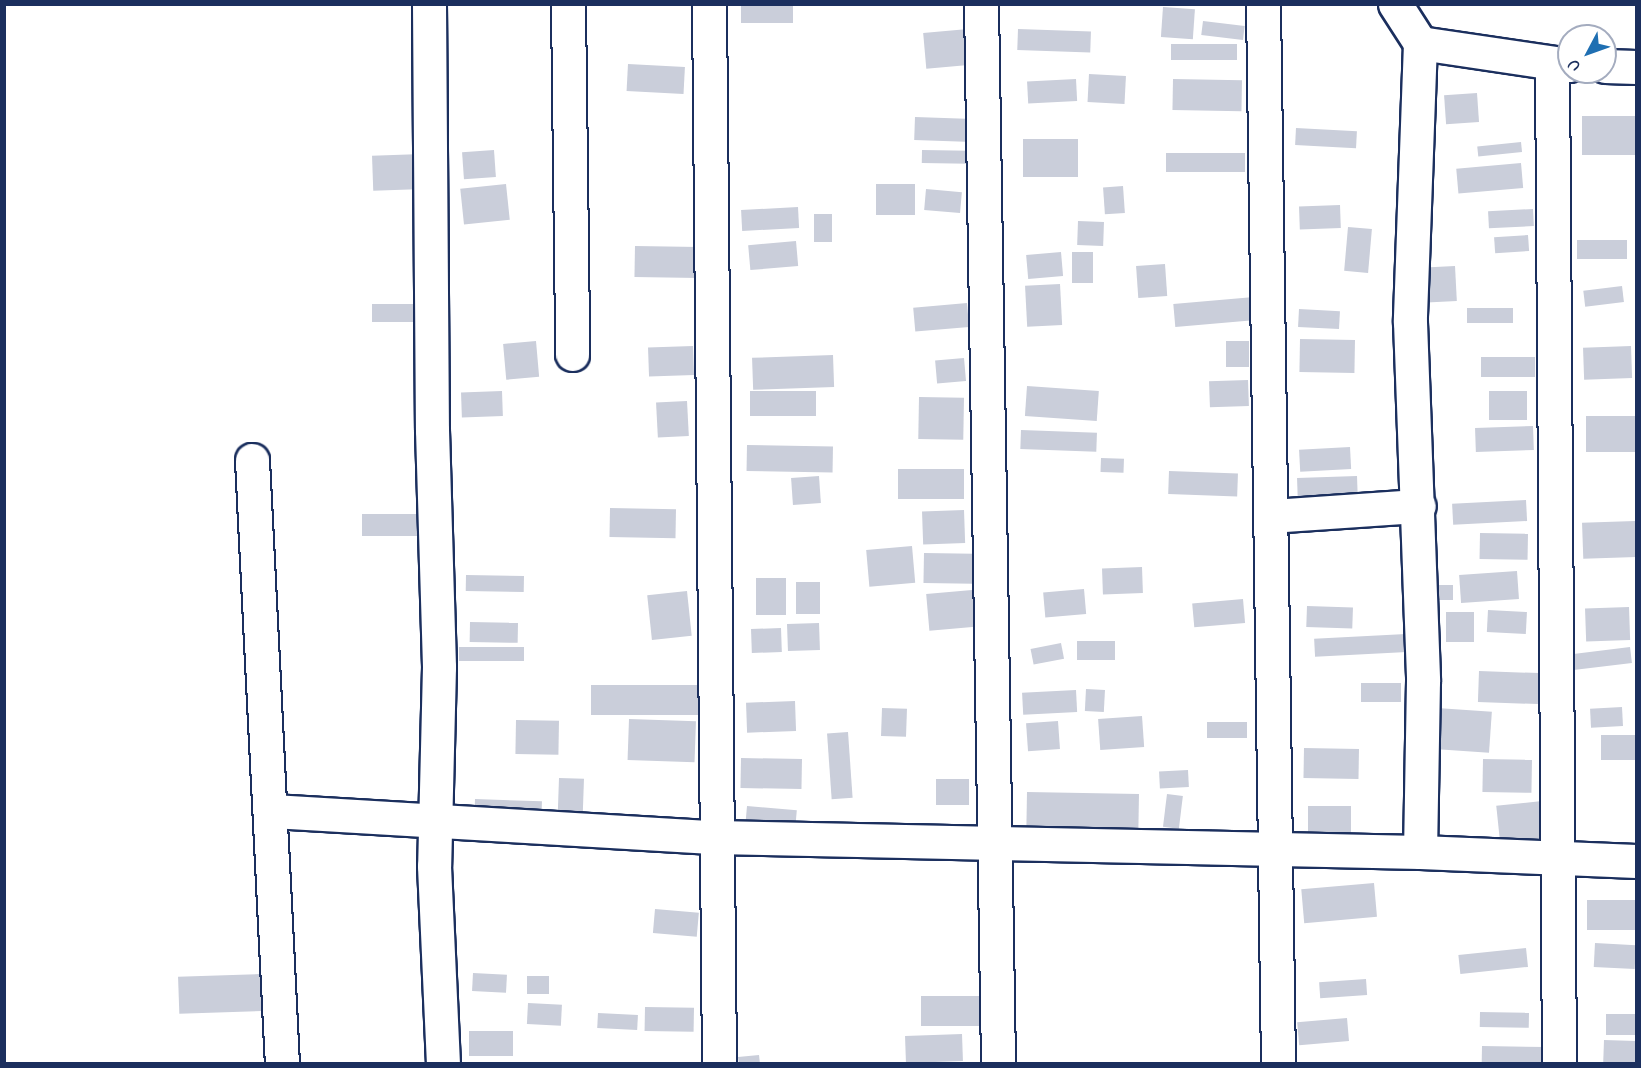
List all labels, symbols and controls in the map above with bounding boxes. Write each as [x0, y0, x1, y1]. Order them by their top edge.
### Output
north arrow [1557, 24, 1617, 84]
text: U [1563, 54, 1586, 76]

